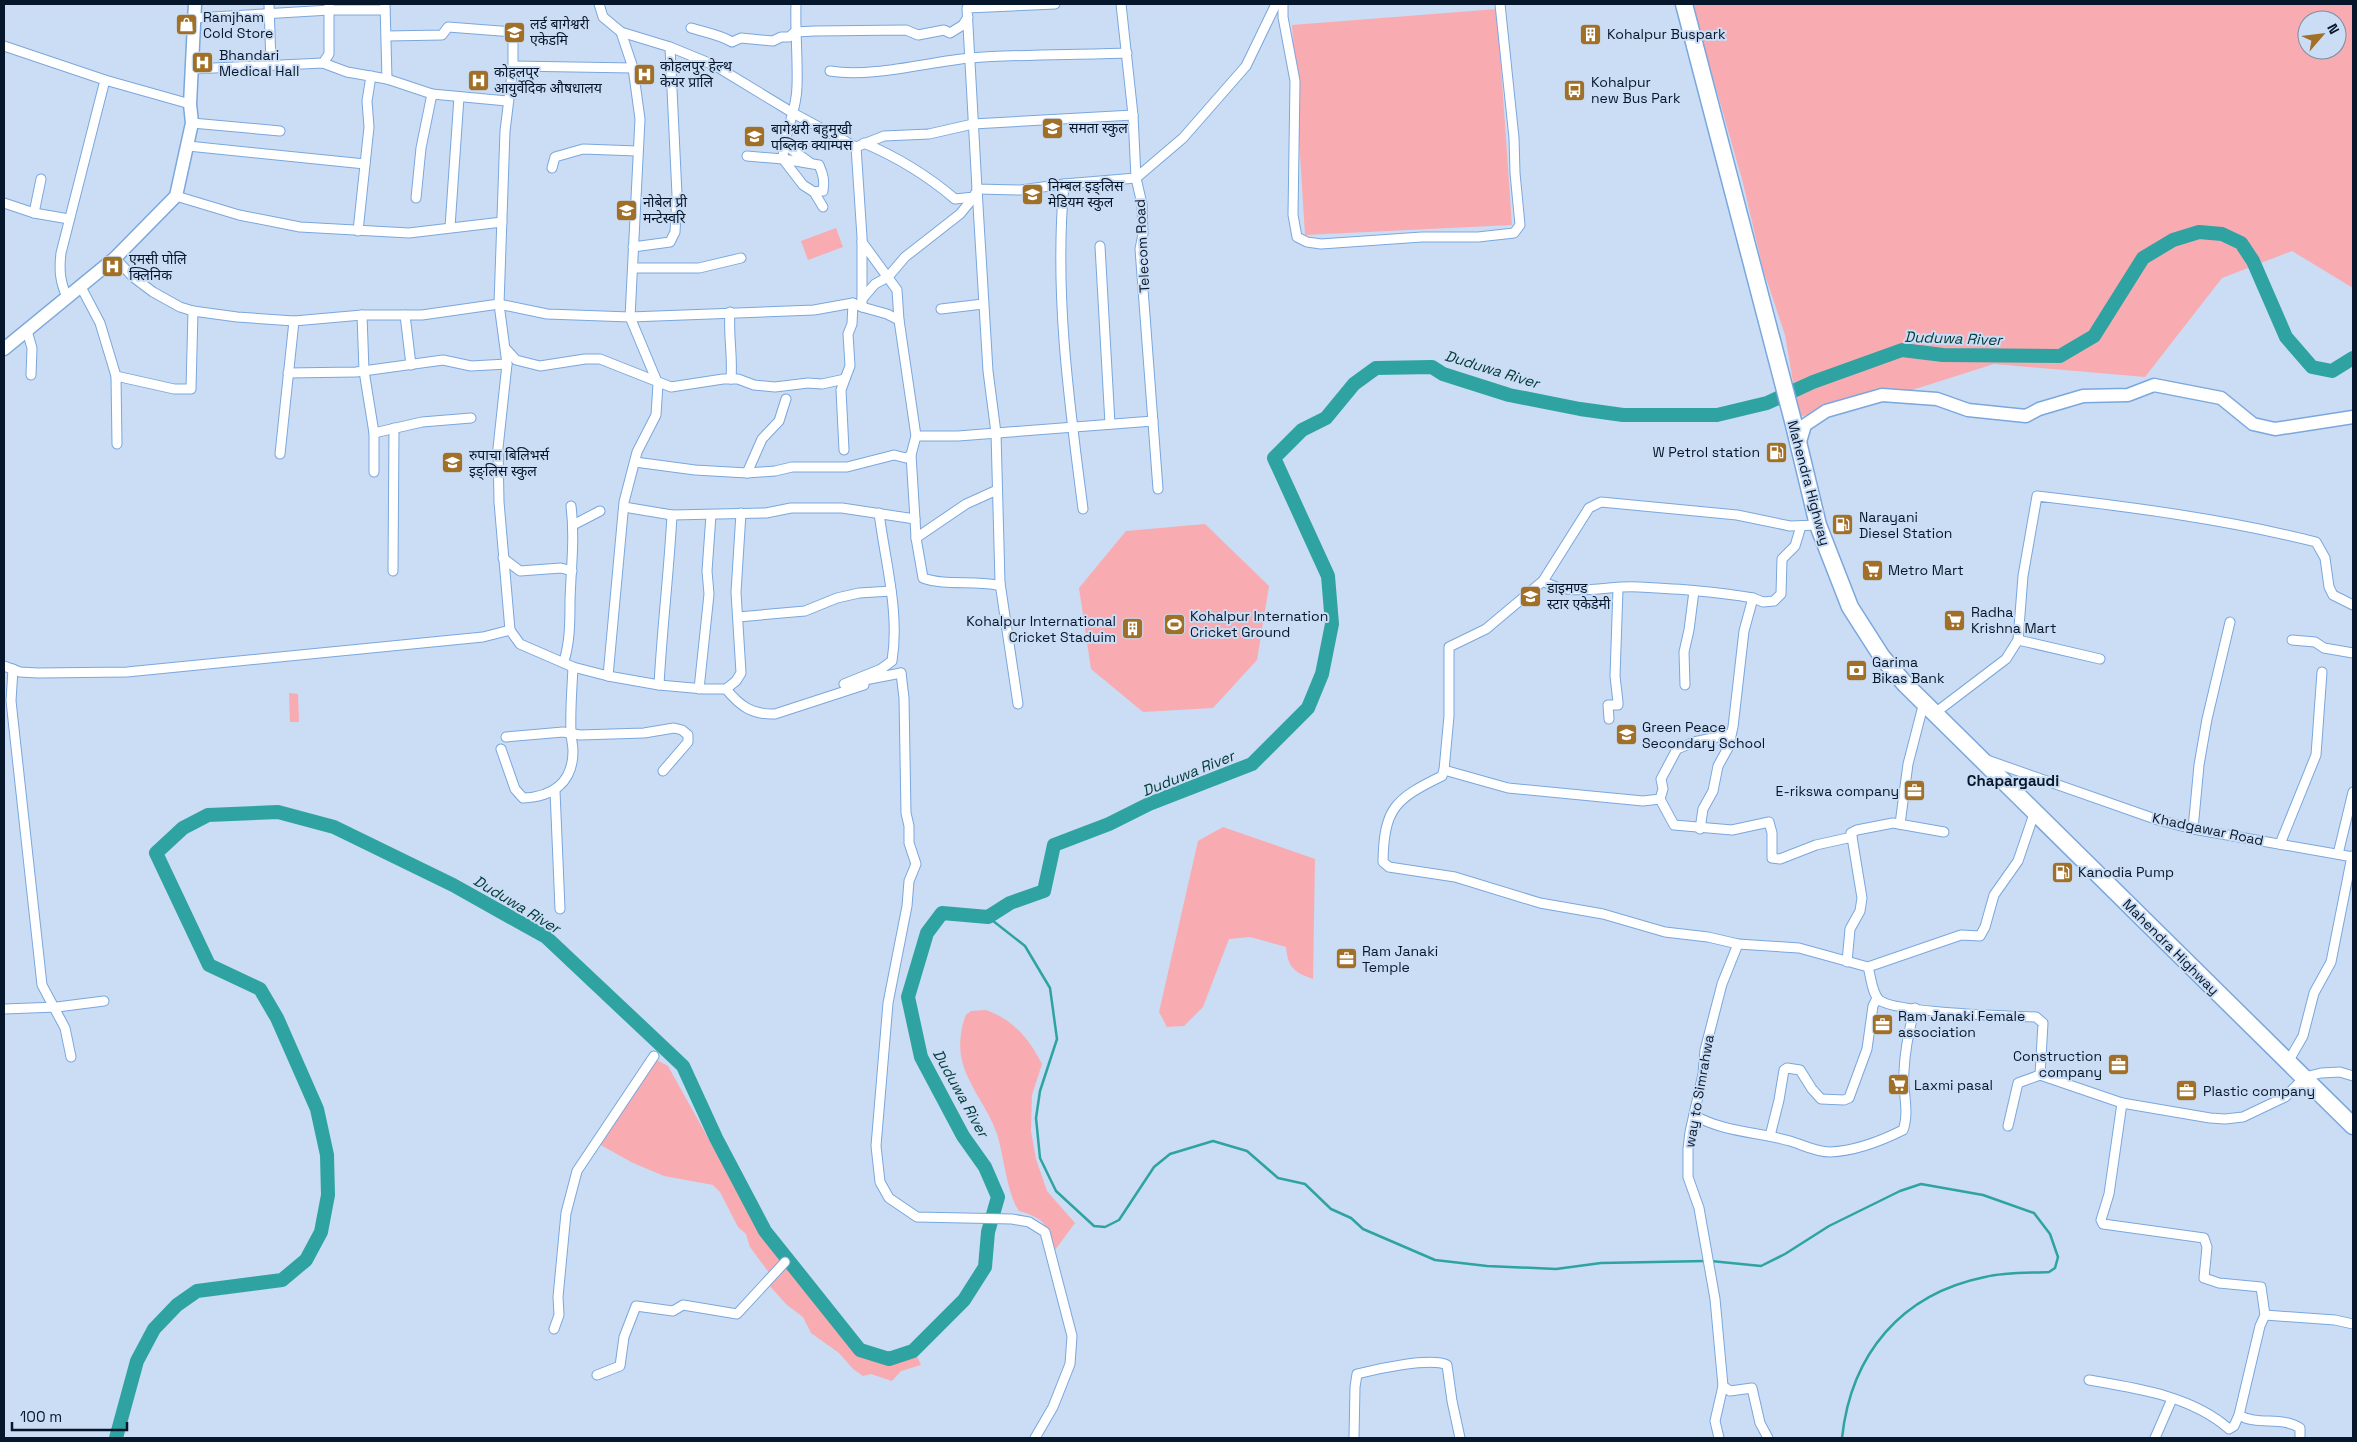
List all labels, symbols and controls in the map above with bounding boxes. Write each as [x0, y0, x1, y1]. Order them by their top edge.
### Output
place label: Ramjham Cold Store [203, 8, 273, 42]
north arrow [2297, 10, 2347, 60]
shop icon: Ramjham Cold Store [175, 13, 199, 37]
place label: लर्ड बागेश्वरी एकेडमि [530, 15, 589, 49]
school or university icon: लर्ड बागेश्वरी एकेडमि [502, 20, 526, 44]
text: N [2323, 21, 2344, 37]
building icon: Kohalpur Buspark [1579, 22, 1603, 46]
place label: Kohalpur Buspark [1607, 25, 1726, 43]
place label: Bhandari Medical Hall [219, 46, 299, 80]
hospital icon: Bhandari Medical Hall [191, 51, 215, 75]
place label: कोहलपुर हेल्थ केयर प्रालि [660, 57, 733, 91]
hospital icon: कोहलपुर हेल्थ केयर प्रालि [632, 62, 656, 86]
place label: कोहलपुर आयुर्वेदिक औषधालय [494, 63, 603, 98]
hospital icon: कोहलपुर आयुर्वेदिक औषधालय [466, 68, 490, 92]
place label: Kohalpur new Bus Park [1591, 73, 1681, 107]
bus stop icon: Kohalpur new Bus Park [1563, 78, 1587, 102]
school or university icon: समता स्कुल [1041, 116, 1065, 140]
place label: समता स्कुल [1069, 119, 1128, 138]
place label: बागेश्वरी बहुमुखी पब्लिक क्याम्पस [771, 120, 853, 154]
school or university icon: बागेश्वरी बहुमुखी पब्लिक क्याम्पस [743, 125, 767, 149]
place label: निम्बल इङ्लिस मेडियम स्कुल [1048, 177, 1124, 212]
school or university icon: निम्बल इङ्लिस मेडियम स्कुल [1020, 182, 1044, 206]
place label: नोबेल प्री मन्टेस्वरि [643, 193, 687, 227]
school or university icon: नोबेल प्री मन्टेस्वरि [615, 198, 639, 222]
street label: Telecom Road [1131, 199, 1153, 293]
place label: एमसी पोलि क्लिनिक [129, 250, 187, 284]
hospital icon: एमसी पोलि क्लिनिक [101, 255, 125, 279]
water label: Duduwa River [1904, 327, 2004, 349]
water label: Duduwa River [1442, 346, 1543, 393]
street label: Mahendra Highway [1784, 418, 1834, 548]
fuel station icon: W Petrol station [1764, 440, 1788, 464]
place label: W Petrol station [1653, 443, 1760, 461]
place label: रुपाचा बिलिभर्स इङ्लिस स्कुल [469, 446, 550, 481]
school or university icon: रुपाचा बिलिभर्स इङ्लिस स्कुल [441, 451, 465, 475]
place label: Narayani Diesel Station [1859, 508, 1952, 542]
fuel station icon: Narayani Diesel Station [1831, 513, 1855, 537]
supermarket icon: Metro Mart [1860, 558, 1884, 582]
place label: Metro Mart [1888, 561, 1964, 579]
place label: डाइमण्ड स्टार एकेडेमी [1546, 579, 1611, 613]
school or university icon: डाइमण्ड स्टार एकेडेमी [1519, 584, 1543, 608]
place label: Radha Krishna Mart [1971, 603, 2056, 637]
place label: Kohalpur Internation Cricket Ground [1190, 607, 1328, 641]
supermarket icon: Radha Krishna Mart [1943, 608, 1967, 632]
place label: Kohalpur International Cricket Staduim [966, 612, 1116, 646]
sports icon: Kohalpur Internation Cricket Ground [1162, 612, 1186, 636]
building icon: Kohalpur International Cricket Staduim [1120, 617, 1144, 641]
place label: Garima Bikas Bank [1872, 653, 1945, 687]
bank icon: Garima Bikas Bank [1844, 658, 1868, 682]
place label: Green Peace Secondary School [1642, 718, 1765, 752]
school or university icon: Green Peace Secondary School [1614, 723, 1638, 747]
water label: Duduwa River [1139, 745, 1238, 800]
district label: Chapargaudi [1967, 771, 2059, 790]
office icon: E-rikswa company [1903, 779, 1927, 803]
place label: E-rikswa company [1776, 782, 1899, 800]
street label: Khadgawar Road [2151, 808, 2265, 850]
fuel station icon: Kanodia Pump [2050, 860, 2074, 884]
place label: Kanodia Pump [2078, 863, 2174, 881]
water label: Duduwa River [470, 871, 565, 938]
street label: Mahendra Highway [2119, 895, 2223, 999]
place label: Ram Janaki Temple [1362, 942, 1438, 976]
office icon: Ram Janaki Temple [1334, 947, 1358, 971]
place label: Ram Janaki Female association [1898, 1007, 2025, 1041]
office icon: Ram Janaki Female association [1870, 1012, 1894, 1036]
street label: way to Simrahwa [1680, 1033, 1718, 1149]
water label: Duduwa River [929, 1046, 994, 1142]
place label: Construction company [2013, 1047, 2102, 1081]
office icon: Construction company [2106, 1052, 2130, 1076]
supermarket icon: Laxmi pasal [1886, 1073, 1910, 1097]
place label: Laxmi pasal [1914, 1076, 1993, 1094]
office icon: Plastic company [2175, 1079, 2199, 1103]
place label: Plastic company [2203, 1082, 2315, 1100]
scale bar [12, 1400, 128, 1432]
text: 100 m [20, 1407, 62, 1426]

